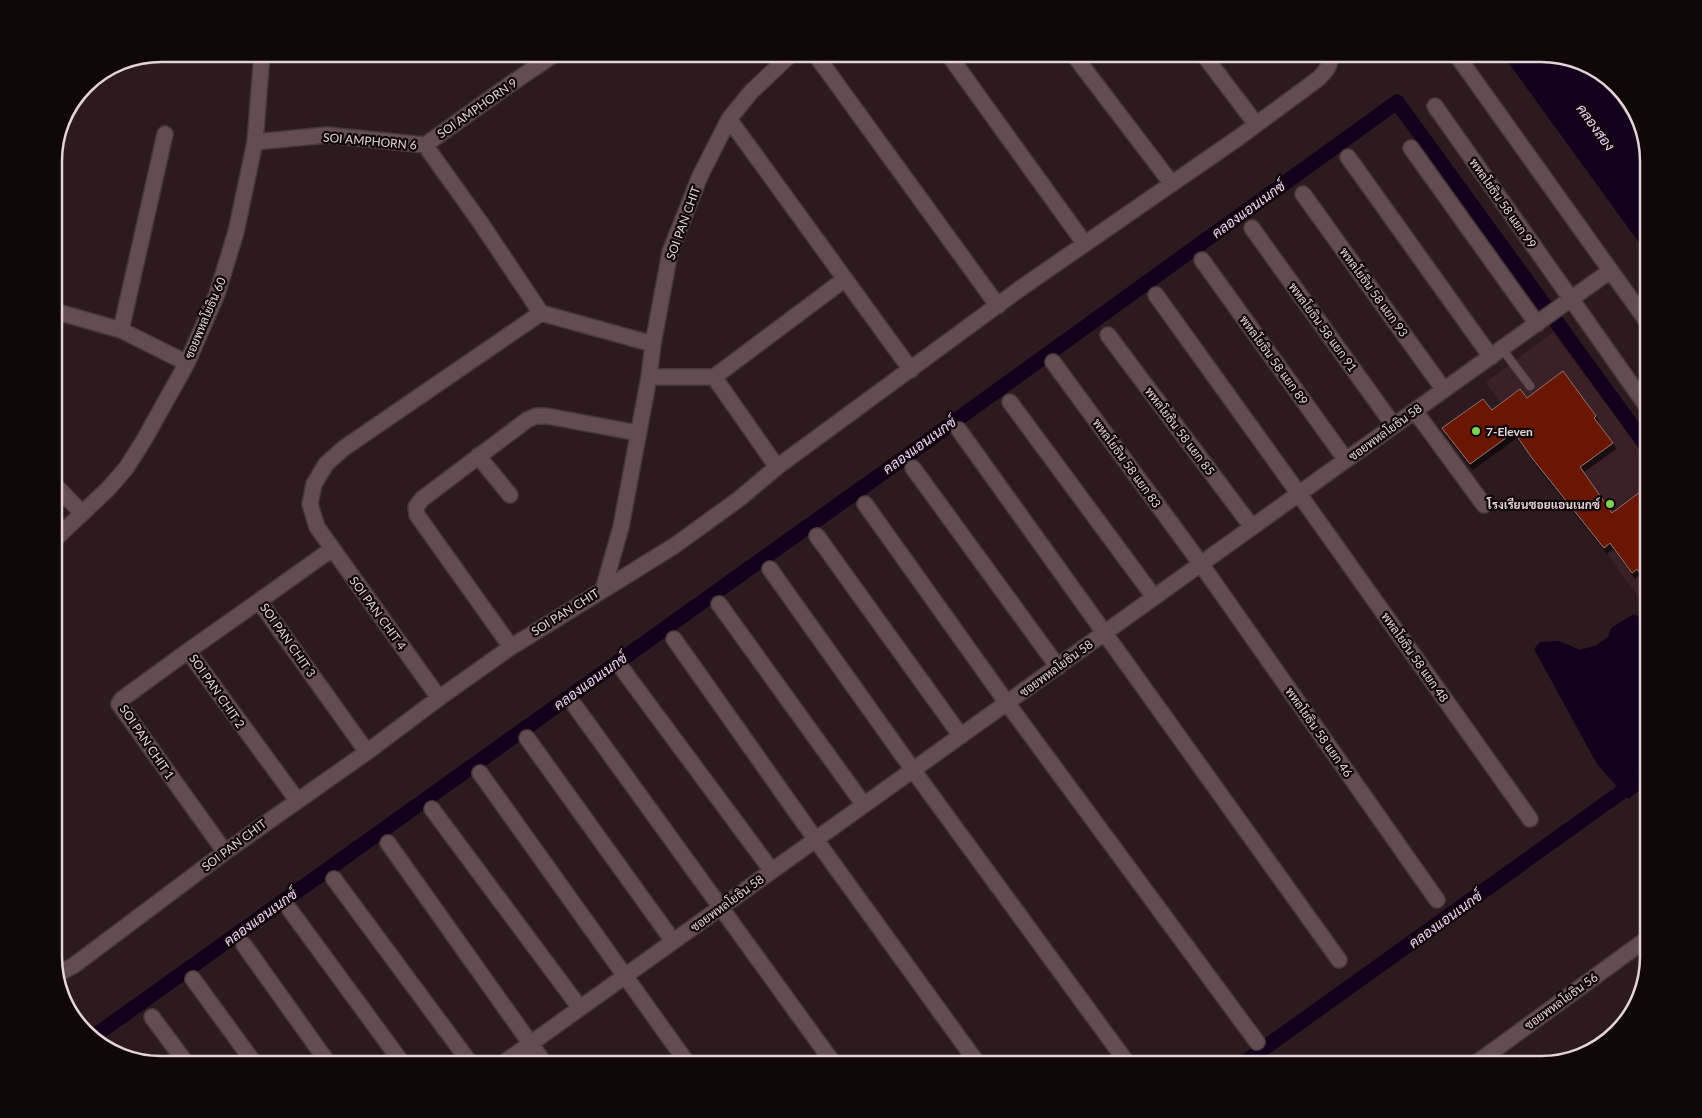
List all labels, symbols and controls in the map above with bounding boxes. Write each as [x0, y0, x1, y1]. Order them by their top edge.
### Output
street label: SOI AMPHORN 9 [434, 75, 520, 141]
water label: คลองสอง [1573, 100, 1619, 154]
street label: SOI AMPHORN 6 [322, 129, 418, 153]
street label: พหลโยธิน 58 แยก 99 [1466, 155, 1540, 251]
water label: คลองแอนเนกซ์ [1208, 176, 1290, 241]
street label: SOI PAN CHIT [663, 184, 703, 262]
street label: พหลโยธิน 58 แยก 93 [1337, 244, 1411, 340]
street label: ซอยพหลโยธิน 60 [181, 275, 229, 361]
street label: พหลโยธิน 58 แยก 91 [1286, 279, 1360, 375]
street label: พหลโยธิน 58 แยก 89 [1237, 312, 1311, 408]
street label: พหลโยธิน 58 แยก 85 [1142, 384, 1218, 478]
street label: ซอยพหลโยธิน 58 [1345, 400, 1425, 464]
water label: คลองแอนเนกซ์ [879, 412, 961, 477]
street label: พหลโยธิน 58 แยก 83 [1090, 415, 1164, 511]
place label: 7-Eleven [1486, 424, 1533, 439]
marker: 7-Eleven [1470, 425, 1482, 437]
place label: โรงเรียนซอยแอนเนกซ์ [1486, 497, 1601, 512]
marker: โรงเรียนซอยแอนเนกซ์ [1604, 498, 1616, 510]
street label: SOI PAN CHIT 4 [346, 573, 410, 653]
street label: SOI PAN CHIT [528, 585, 602, 639]
street label: SOI PAN CHIT 3 [257, 600, 319, 680]
street label: พหลโยธิน 58 แยก 48 [1378, 609, 1452, 705]
street label: ซอยพหลโยธิน 58 [1016, 636, 1096, 700]
water label: คลองแอนเนกซ์ [550, 648, 632, 713]
street label: SOI PAN CHIT 2 [186, 651, 248, 731]
street label: พหลโยธิน 58 แยก 46 [1282, 684, 1356, 780]
street label: SOI PAN CHIT 1 [117, 702, 178, 782]
street label: SOI PAN CHIT [199, 816, 269, 874]
street label: ซอยพหลโยธิน 58 [687, 871, 767, 935]
water label: คลองแอนเนกซ์ [220, 884, 302, 949]
water label: คลองแอนเนกซ์ [1405, 886, 1487, 951]
street label: ซอยพหลโยธิน 56 [1521, 969, 1601, 1033]

